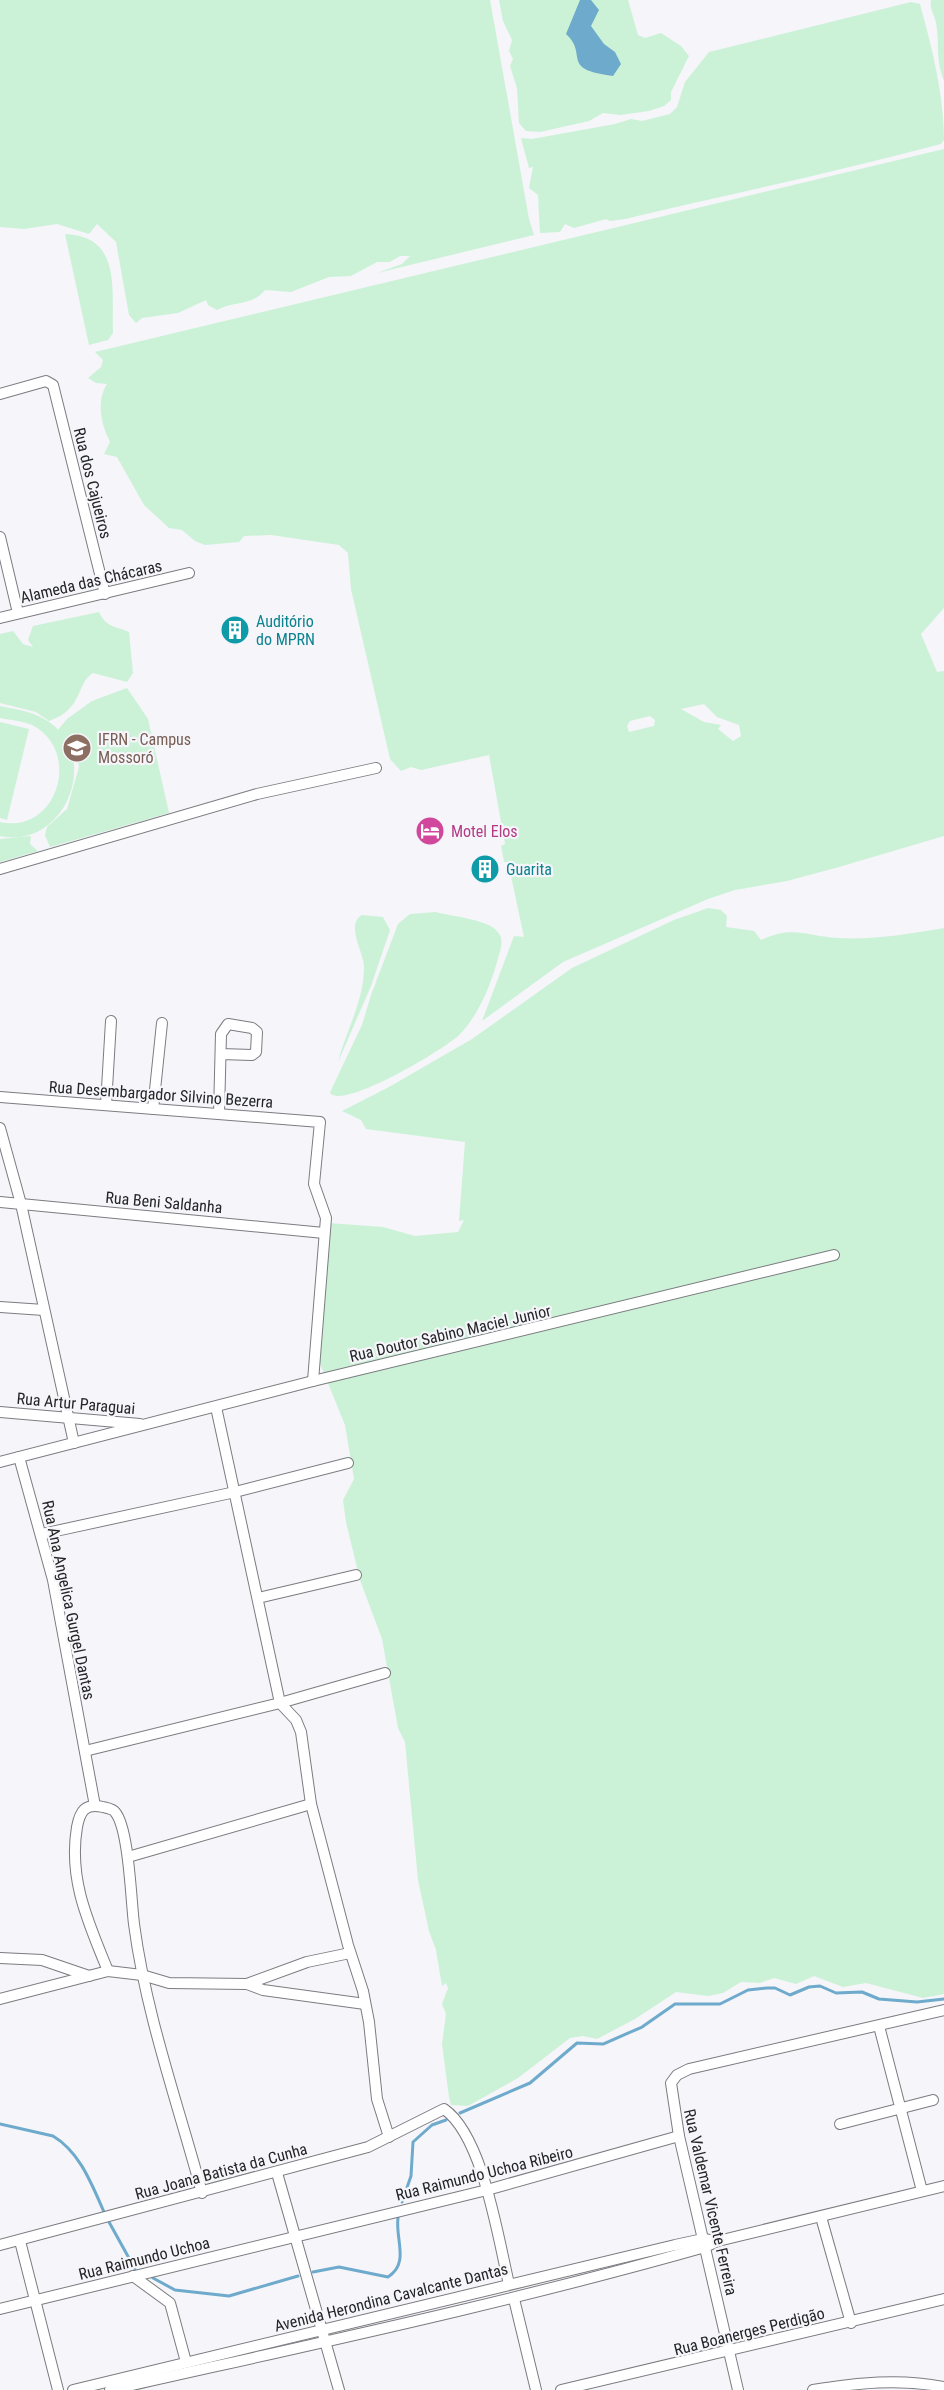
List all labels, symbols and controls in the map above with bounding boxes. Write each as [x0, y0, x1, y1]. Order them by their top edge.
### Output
street label: Rua dos Cajueiros [70, 426, 115, 541]
street label: Alameda das Chácaras [18, 556, 164, 607]
place label: Auditório do MPRN [256, 612, 315, 649]
building icon: Auditório do MPRN [219, 614, 251, 646]
place label: IFRN - Campus Mossoró [98, 730, 191, 767]
school or university icon: IFRN - Campus Mossoró [61, 732, 93, 764]
hotel icon: Motel Elos [414, 815, 446, 847]
place label: Motel Elos [451, 822, 518, 841]
building icon: Guarita [469, 853, 501, 885]
place label: Guarita [506, 860, 552, 879]
street label: Rua Desembargador Silvino Bezerra [48, 1077, 274, 1112]
street label: Rua Beni Saldanha [105, 1188, 223, 1217]
street label: Rua Doutor Sabino Maciel Junior [348, 1301, 553, 1366]
street label: Rua Artur Paraguai [16, 1389, 136, 1418]
street label: Rua Ana Angelica Gurgel Dantas [38, 1499, 99, 1701]
street label: Rua Valdemar Vicente Ferreira [680, 2107, 741, 2297]
street label: Rua Joana Batista da Cunha [133, 2139, 309, 2204]
street label: Rua Raimundo Uchoa Ribeiro [394, 2142, 575, 2205]
street label: Rua Raimundo Uchoa [77, 2233, 212, 2284]
street label: Avenida Herondina Cavalcante Dantas [272, 2259, 510, 2336]
street label: Rua Boanerges Perdigão [672, 2304, 826, 2359]

